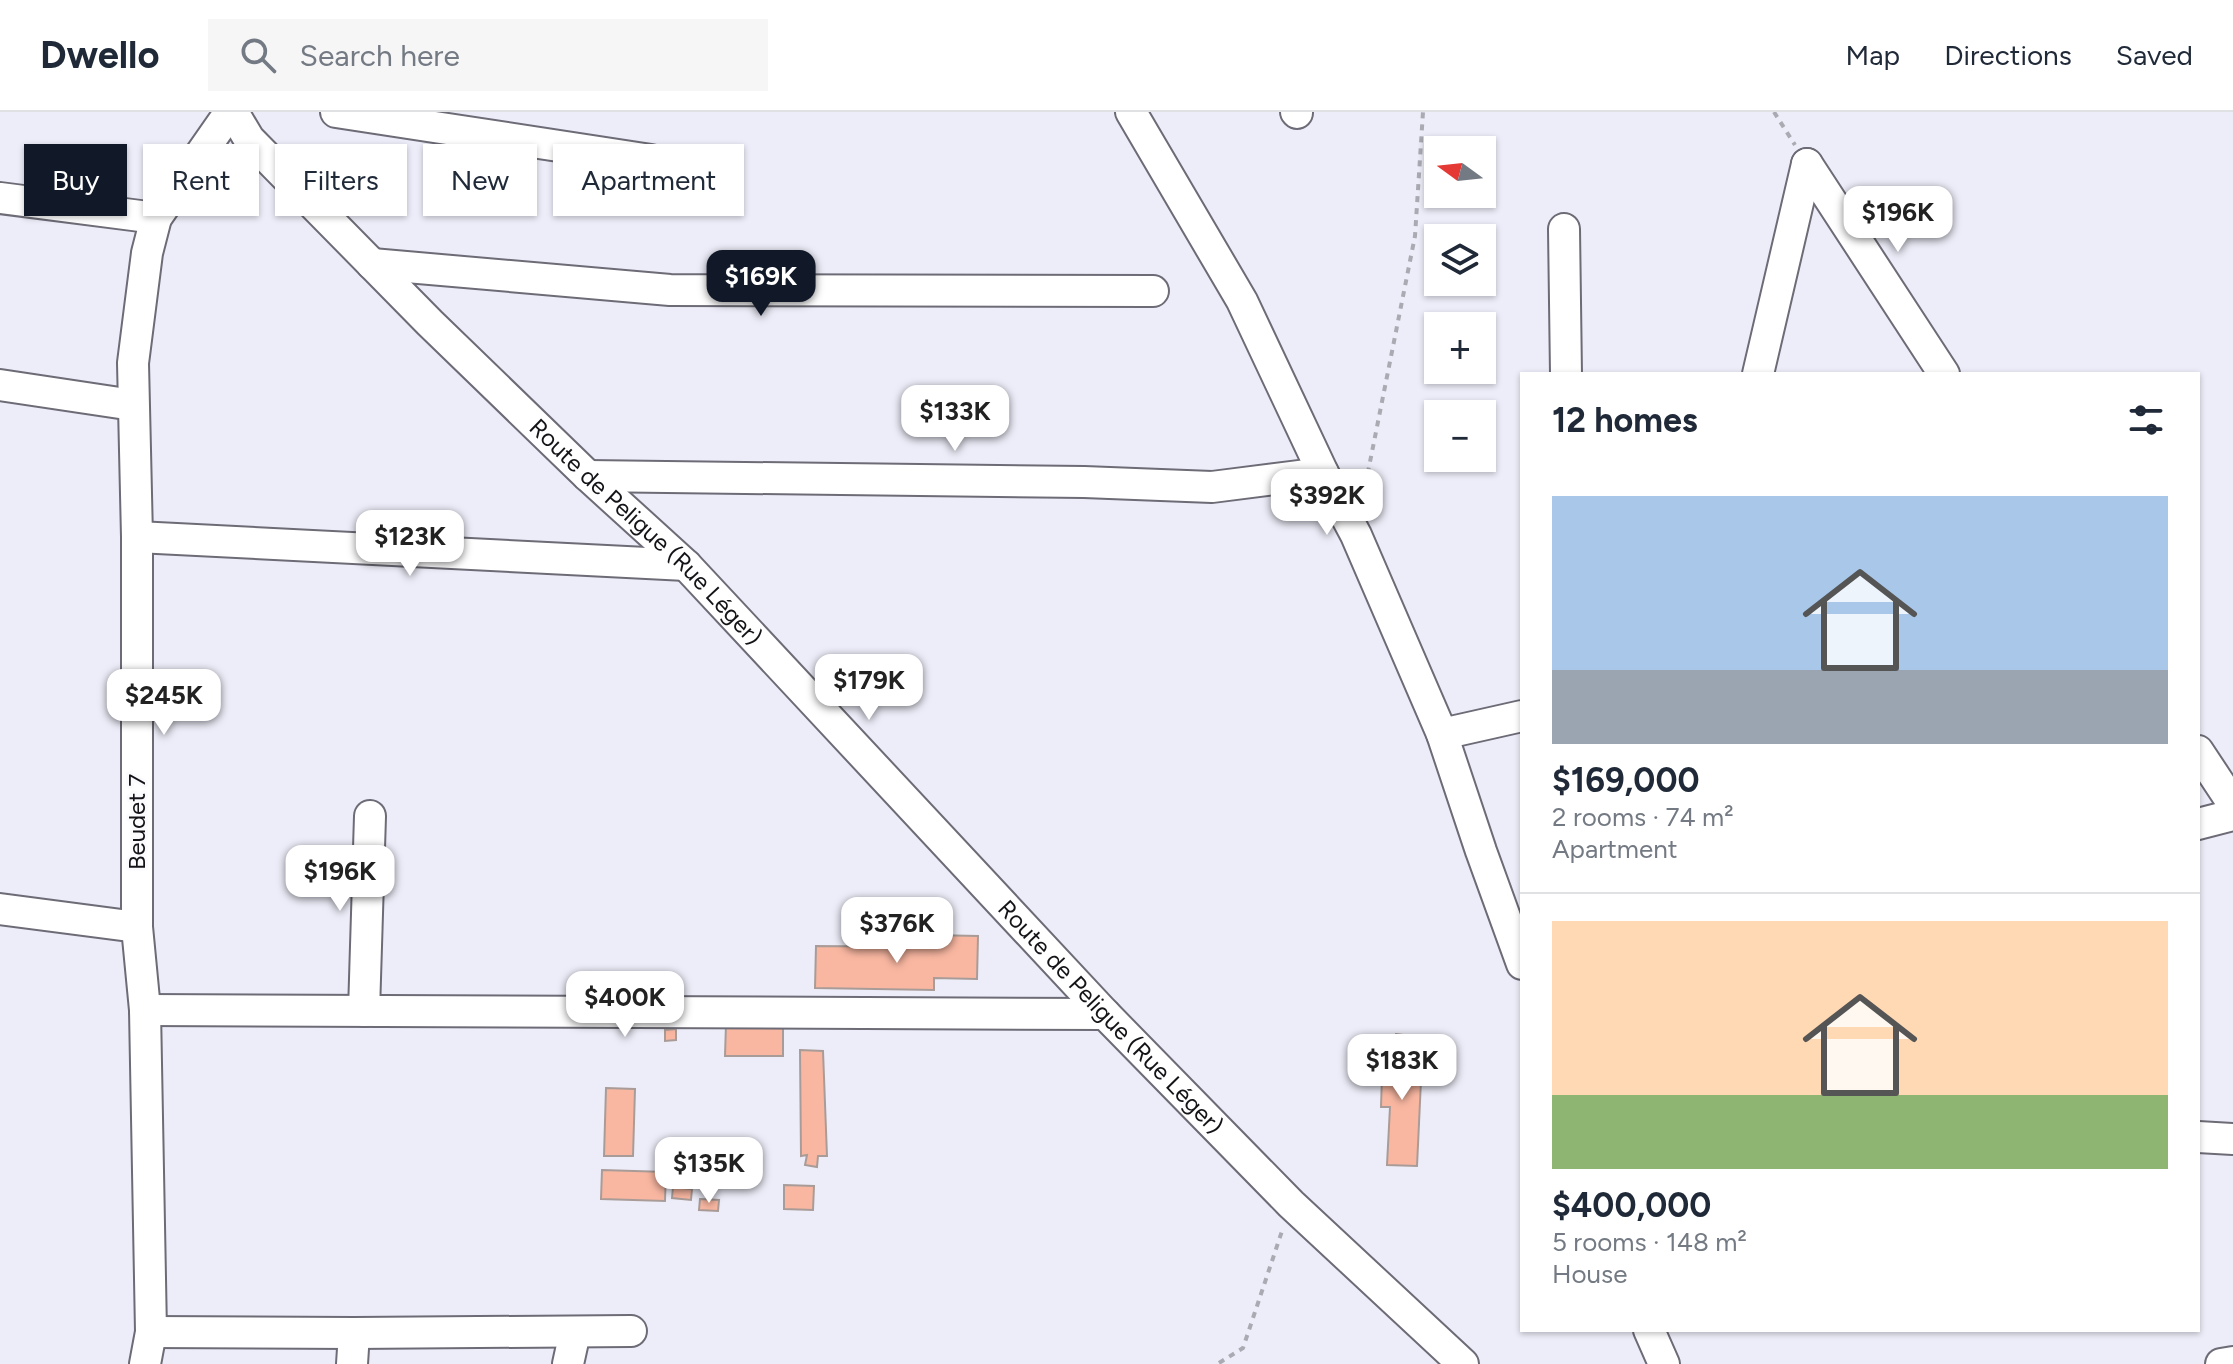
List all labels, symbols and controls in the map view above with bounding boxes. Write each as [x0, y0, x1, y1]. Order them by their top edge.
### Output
search box [208, 19, 768, 91]
text: Dwello [40, 32, 160, 78]
icon: search [236, 33, 280, 77]
text: Search here [300, 37, 460, 74]
text: Map [1846, 38, 1900, 72]
text: Directions [1944, 38, 2072, 72]
text: Saved [2116, 38, 2193, 72]
north arrow [1424, 136, 1496, 208]
map controls [1424, 136, 1496, 472]
chip: Buy [24, 144, 127, 216]
chip: Rent [143, 144, 259, 216]
chip: Filters [275, 144, 407, 216]
chip: New [423, 144, 537, 216]
chip: Apartment [553, 144, 744, 216]
pin: $196K [1842, 186, 1954, 254]
text: $196K [1862, 196, 1934, 228]
button: layers [1424, 224, 1496, 296]
pin: $169K [705, 250, 817, 318]
text: $169K [725, 260, 797, 292]
button: + [1424, 312, 1496, 384]
pin: $133K [899, 385, 1011, 453]
text: $133K [919, 395, 991, 427]
icon: filters [2124, 398, 2168, 442]
button: − [1424, 400, 1496, 472]
text: 12 homes [1552, 400, 1698, 441]
street label: Route de Peligue (Rue Léger) [524, 412, 768, 651]
pin: $392K [1271, 469, 1383, 537]
text: $392K [1289, 479, 1365, 511]
pin: $123K [354, 510, 466, 578]
text: $123K [374, 520, 446, 552]
icon: home [1788, 548, 1932, 692]
pin: $179K [813, 654, 925, 722]
text: $179K [833, 664, 905, 696]
pin: $245K [108, 669, 220, 737]
text: $245K [125, 679, 203, 711]
text: $169,000 [1552, 760, 1699, 801]
street label: Beudet 7 [122, 774, 151, 870]
text: 2 rooms · 74 m² [1552, 801, 1734, 833]
text: Apartment [1552, 833, 1678, 865]
pin: $196K [284, 845, 396, 913]
text: $196K [304, 855, 376, 887]
street label: Route de Peligue (Rue Léger) [992, 894, 1229, 1140]
pin: $376K [841, 897, 953, 965]
text: $376K [859, 907, 935, 939]
pin: $400K [569, 971, 681, 1039]
icon: home [1788, 973, 1932, 1117]
text: $400K [584, 981, 666, 1013]
pin: $183K [1346, 1034, 1458, 1102]
text: $183K [1365, 1044, 1439, 1076]
pin: $135K [653, 1137, 765, 1205]
text: $135K [673, 1147, 745, 1179]
text: $400,000 [1552, 1185, 1711, 1226]
text: 5 rooms · 148 m² [1552, 1226, 1747, 1258]
text: House [1552, 1258, 1627, 1290]

